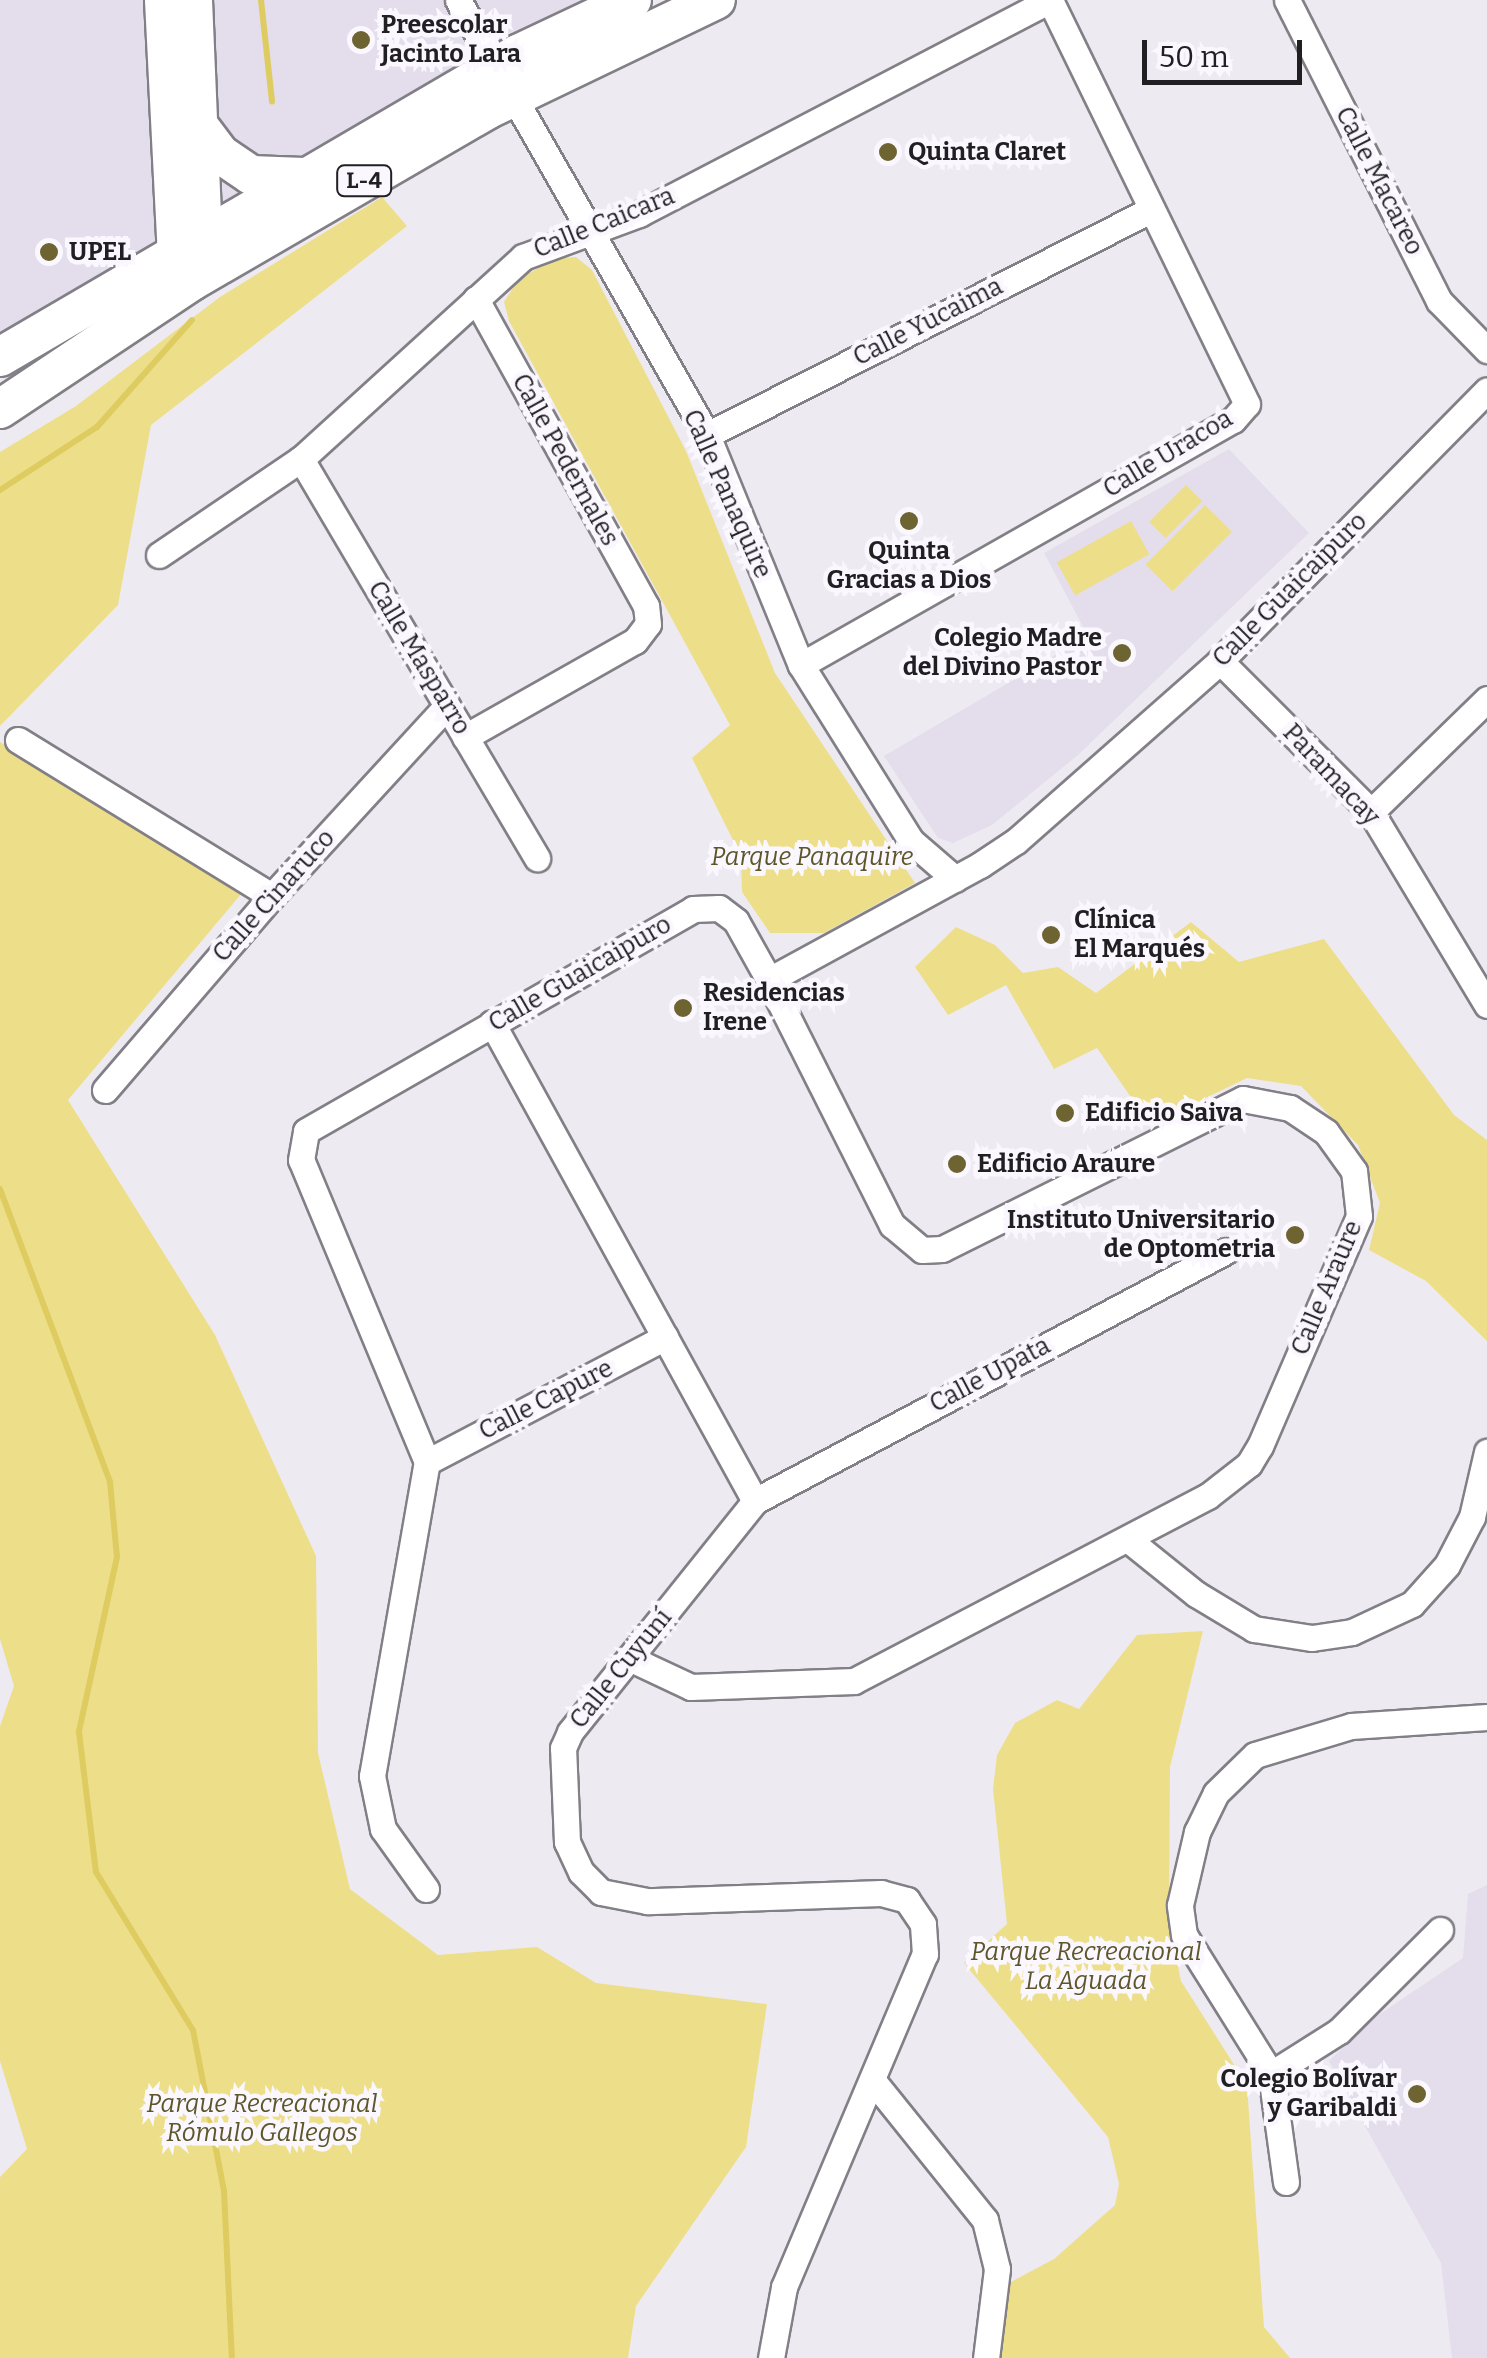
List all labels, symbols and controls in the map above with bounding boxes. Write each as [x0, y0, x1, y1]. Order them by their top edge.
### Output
place label: Preescolar Jacinto Lara [381, 11, 521, 70]
scale bar [1147, 20, 1307, 82]
marker: Preescolar Jacinto Lara [350, 29, 372, 51]
text: 50 m [1159, 39, 1229, 75]
street label: Calle Macareo [1329, 102, 1429, 260]
place label: Quinta Claret [908, 137, 1066, 167]
marker: Quinta Claret [877, 141, 899, 163]
road number: L-4 [334, 164, 394, 198]
street label: Calle Caicara [529, 181, 679, 265]
place label: UPEL [69, 237, 131, 267]
marker: UPEL [38, 241, 60, 263]
street label: Calle Yucaima [848, 271, 1008, 373]
street label: Calle Pedernales [505, 369, 625, 551]
street label: Calle Uracoa [1098, 404, 1238, 504]
street label: Calle Panaquire [676, 405, 778, 583]
street label: Calle Guaicaipuro [1207, 507, 1373, 673]
marker: Quinta Gracias a Dios [898, 510, 920, 532]
place label: Quinta Gracias a Dios [827, 537, 991, 596]
street label: Calle Masparro [361, 576, 477, 740]
place label: Colegio Madre del Divino Pastor [903, 624, 1102, 683]
marker: Colegio Madre del Divino Pastor [1111, 642, 1133, 664]
street label: Paramacay [1276, 718, 1386, 832]
street label: Calle Cinaruco [207, 824, 341, 968]
park label: Parque Panaquire [711, 842, 913, 872]
place label: Clínica El Marqués [1074, 906, 1205, 965]
street label: Calle Guaicaipuro [483, 910, 677, 1038]
marker: Clínica El Marqués [1038, 922, 1064, 948]
place label: Residencias Irene [703, 979, 845, 1038]
marker: Residencias Irene [672, 997, 694, 1019]
place label: Edificio Saiva [1085, 1098, 1243, 1128]
marker: Edificio Saiva [1054, 1102, 1076, 1124]
place label: Edificio Araure [977, 1149, 1155, 1179]
marker: Edificio Araure [946, 1153, 968, 1175]
place label: Instituto Universitario de Optometria [1007, 1206, 1275, 1265]
street label: Calle Araure [1285, 1216, 1369, 1360]
marker: Instituto Universitario de Optometria [1284, 1224, 1306, 1246]
street label: Calle Upata [925, 1331, 1055, 1419]
street label: Calle Capure [474, 1353, 618, 1447]
street label: Calle Cuyuní [564, 1603, 678, 1735]
park label: Parque Recreacional La Aguada [970, 1938, 1202, 1997]
place label: Colegio Bolívar y Garibaldi [1220, 2065, 1397, 2124]
marker: Colegio Bolívar y Garibaldi [1406, 2083, 1428, 2105]
park label: Parque Recreacional Rómulo Gallegos [146, 2090, 378, 2149]

